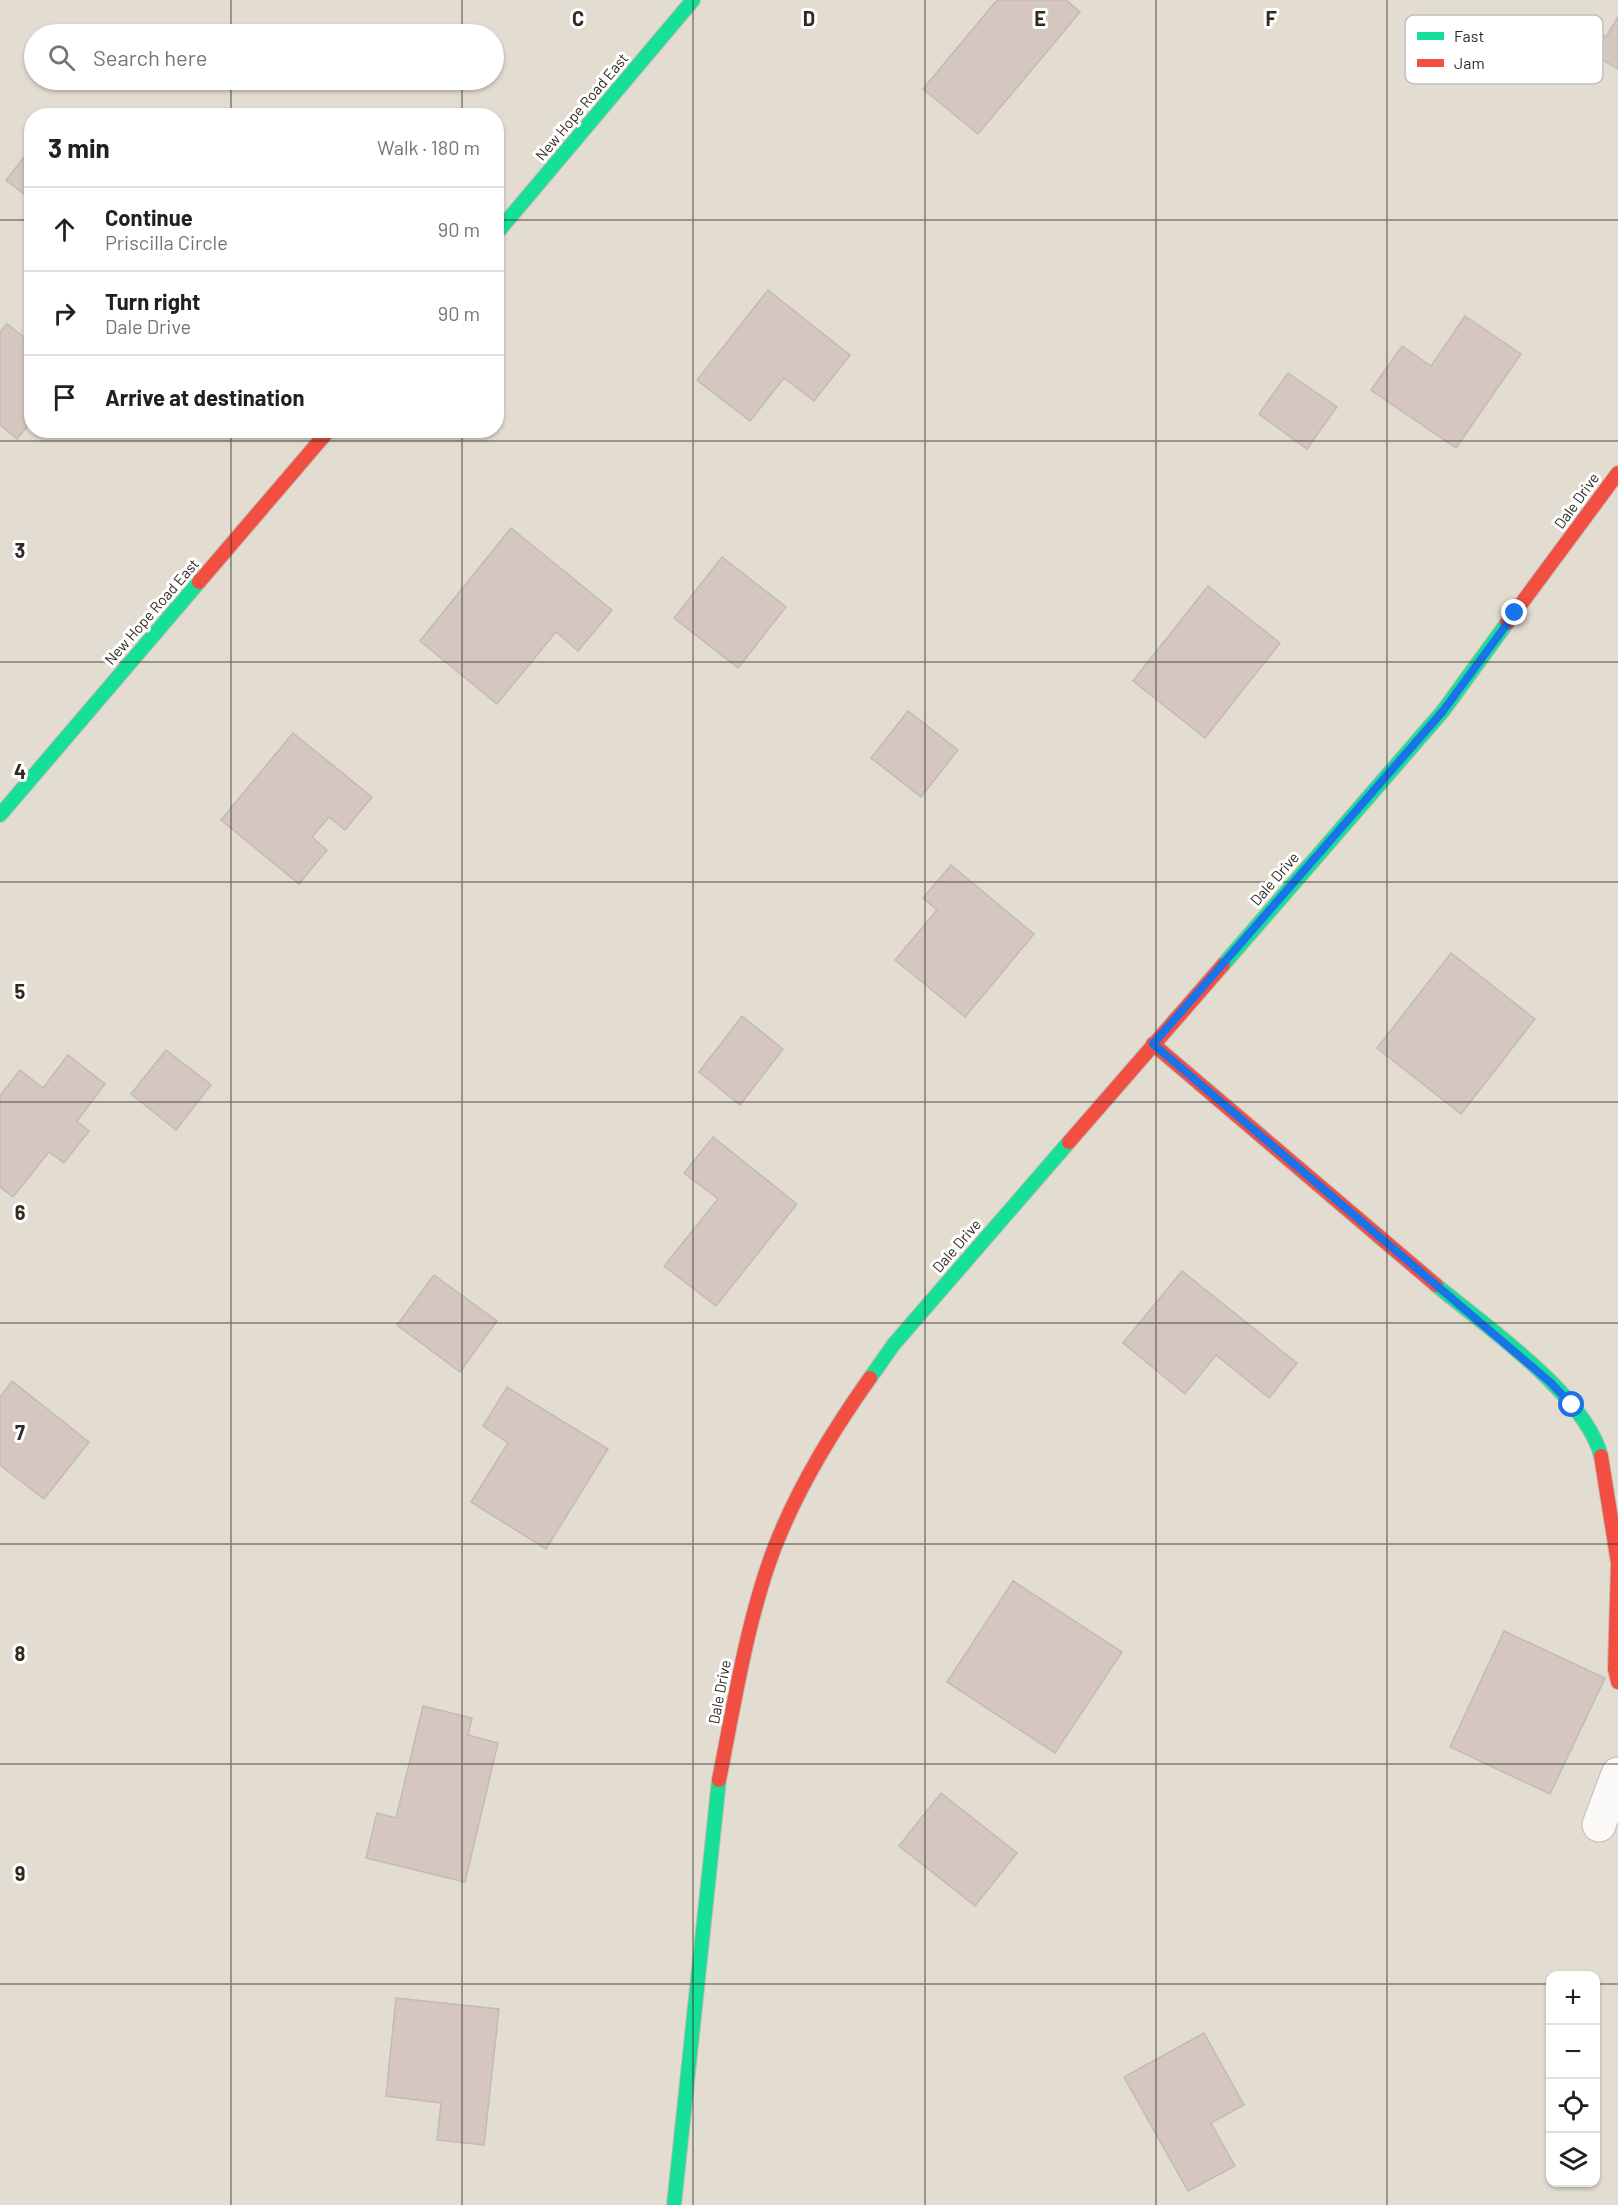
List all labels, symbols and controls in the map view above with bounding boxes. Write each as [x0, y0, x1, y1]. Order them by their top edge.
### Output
text: C [572, 6, 584, 30]
text: D [803, 6, 815, 30]
text: E [1034, 6, 1046, 30]
text: F [1265, 6, 1277, 30]
legend [1405, 15, 1603, 84]
search box [24, 24, 504, 90]
text: Fast [1454, 26, 1484, 45]
icon: search [45, 41, 78, 74]
text: Search here [93, 44, 207, 70]
street label: New Hope Road East [531, 49, 631, 164]
text: Jam [1454, 53, 1485, 72]
text: 3 min [48, 132, 110, 163]
text: Walk · 180 m [377, 135, 480, 159]
text: Continue [105, 204, 193, 230]
icon: ahead [48, 213, 81, 246]
text: 90 m [438, 217, 480, 241]
text: Priscilla Circle [105, 230, 228, 254]
text: Turn right [105, 288, 200, 314]
icon: right [48, 297, 81, 330]
text: 90 m [438, 301, 480, 325]
text: Dale Drive [105, 314, 191, 338]
icon: arrive [48, 381, 81, 414]
text: Arrive at destination [105, 384, 304, 410]
street label: Dale Drive [1550, 469, 1602, 532]
text: 3 [15, 538, 25, 562]
street label: New Hope Road East [100, 555, 202, 668]
route end [1501, 599, 1527, 625]
text: 4 [14, 759, 26, 783]
street label: Dale Drive [1246, 848, 1302, 909]
text: 5 [15, 979, 26, 1003]
text: 6 [15, 1200, 26, 1224]
street label: Dale Drive [928, 1215, 984, 1276]
route start [1558, 1391, 1584, 1417]
text: 7 [15, 1420, 25, 1444]
text: 8 [15, 1641, 26, 1665]
street label: Dale Drive [704, 1658, 734, 1725]
text: 9 [15, 1861, 25, 1885]
map controls [1546, 1971, 1600, 2187]
button: + [1546, 1971, 1600, 2025]
button: − [1546, 2025, 1600, 2079]
button: locate [1546, 2079, 1600, 2133]
button: layers [1546, 2133, 1600, 2187]

